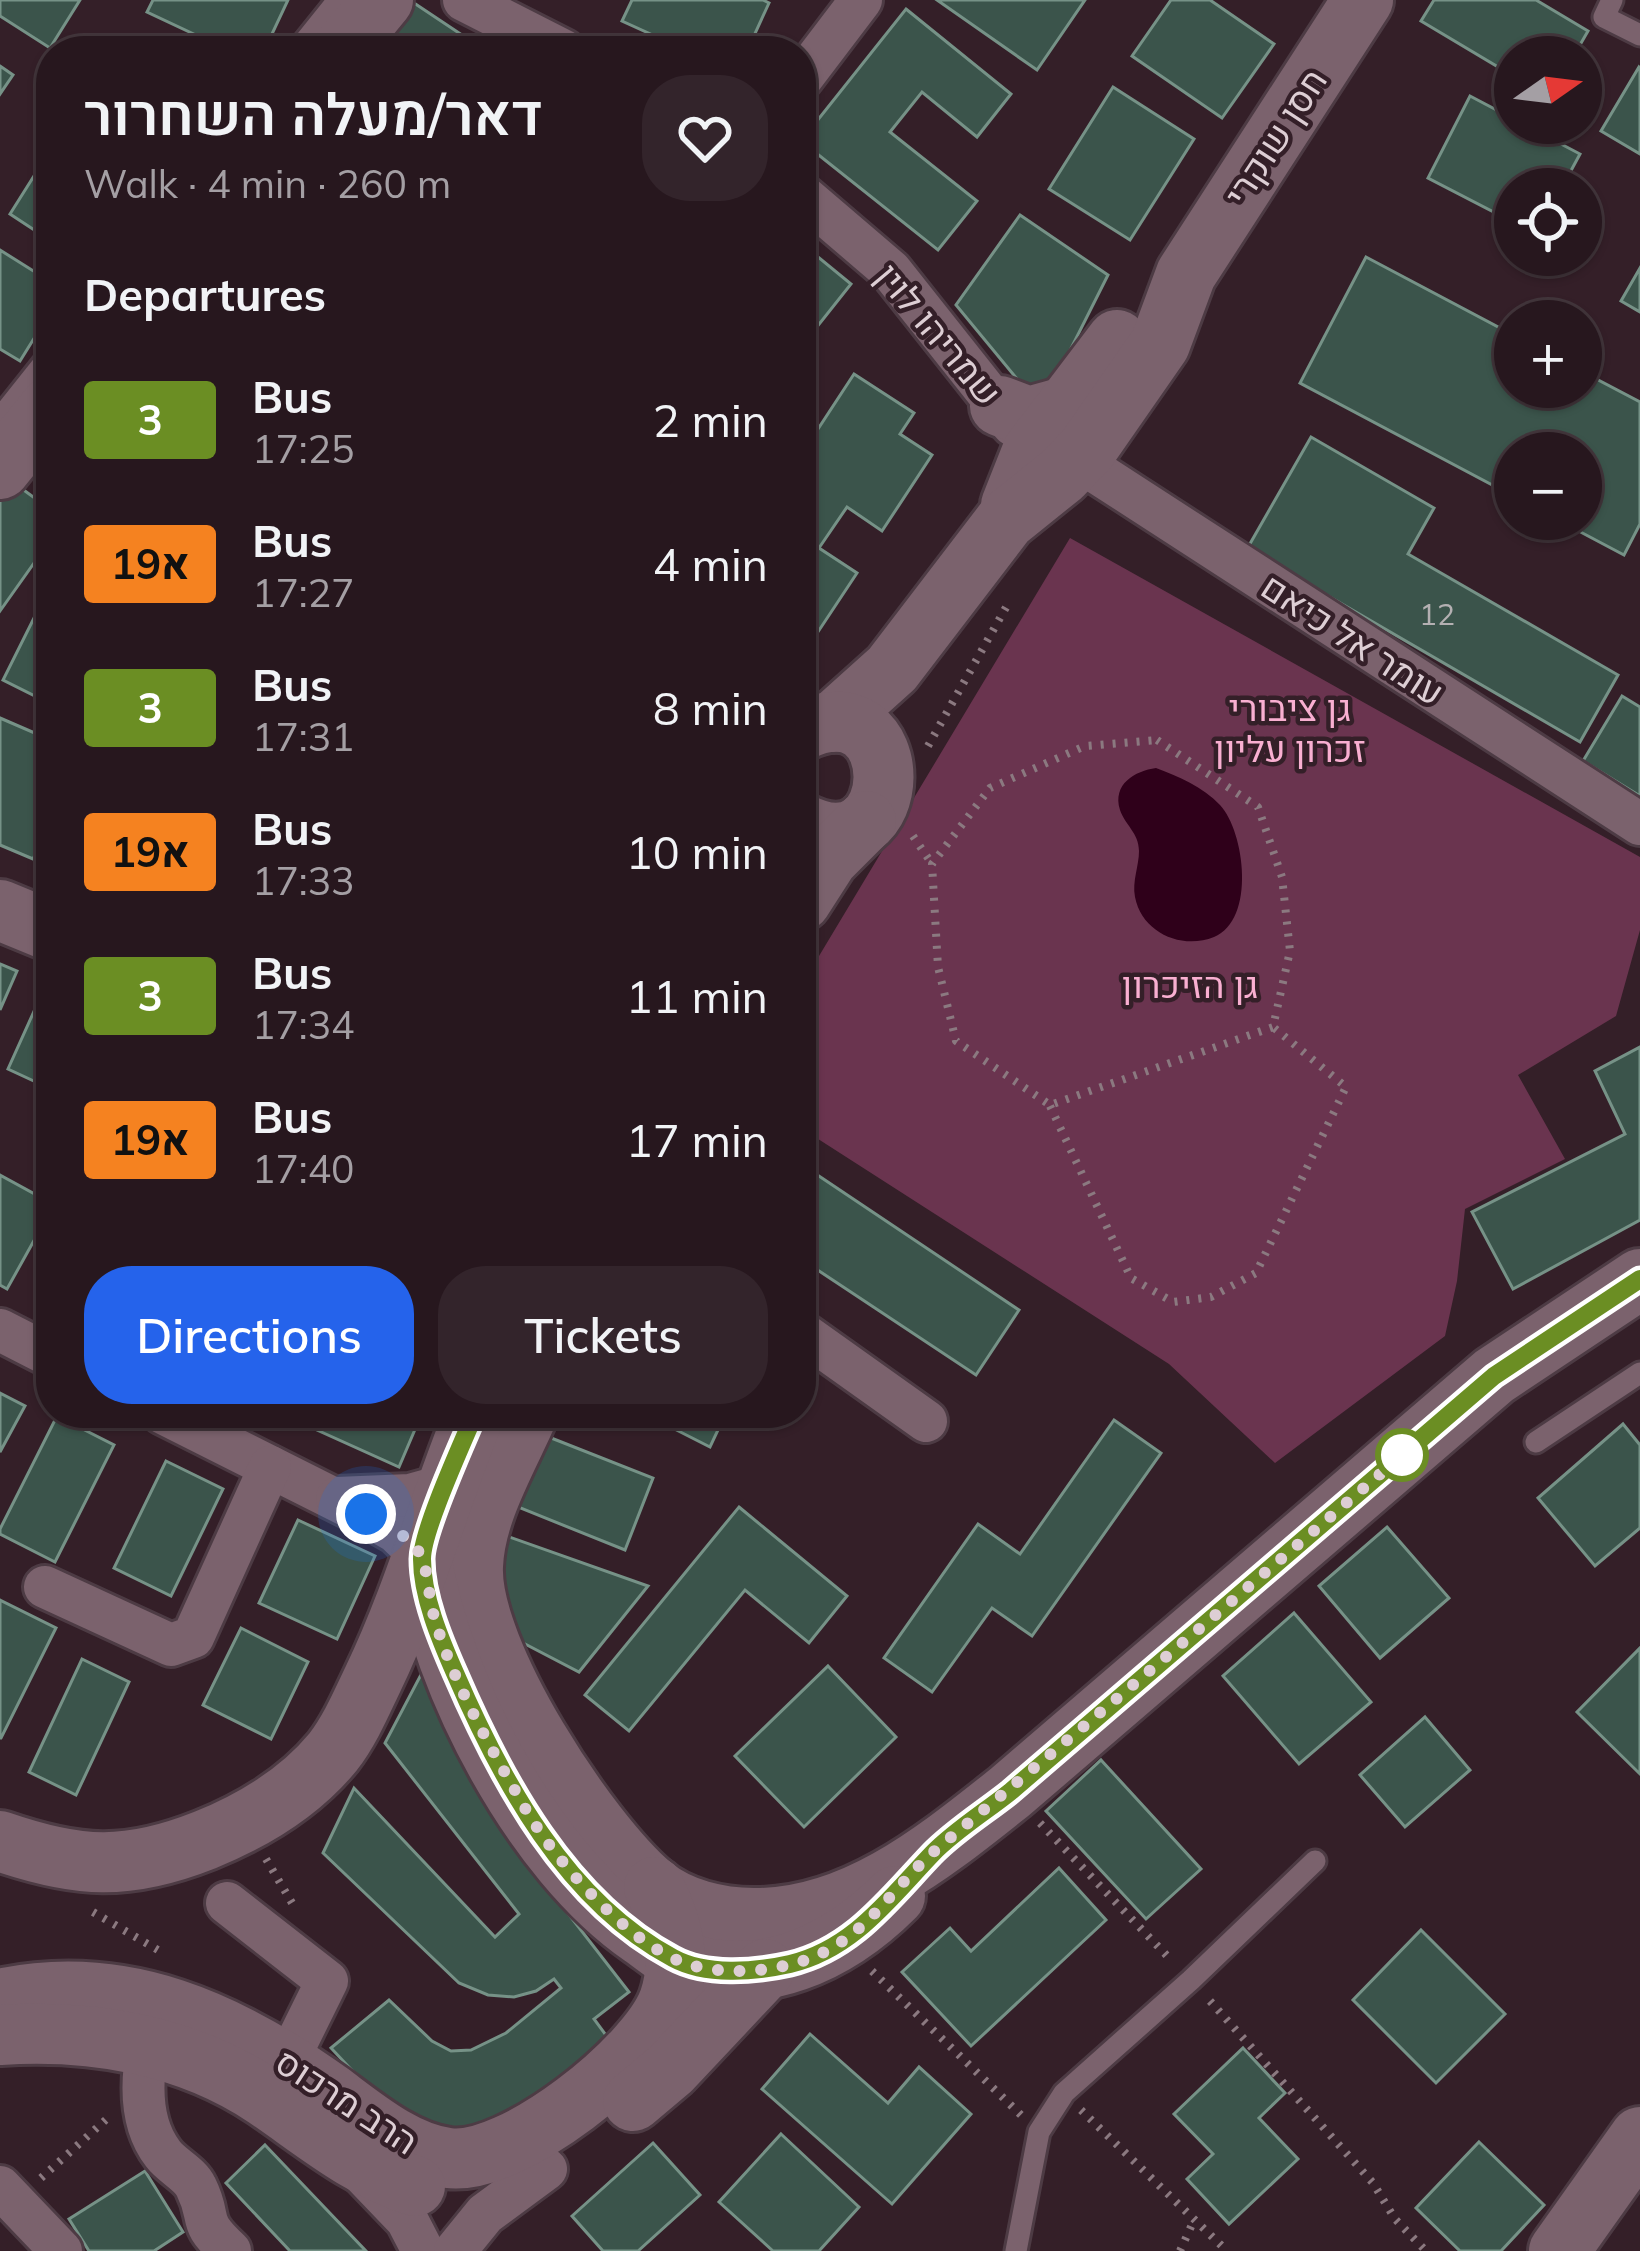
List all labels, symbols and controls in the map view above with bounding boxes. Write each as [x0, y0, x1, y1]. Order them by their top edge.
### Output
north arrow [1494, 36, 1602, 144]
map controls [1494, 36, 1602, 540]
street label: חסן שוקרי [1214, 60, 1336, 214]
button: heart [642, 75, 768, 201]
text: דאר/מעלה השחרור [84, 78, 542, 149]
text: Walk · 4 min · 260 m [84, 159, 451, 208]
button: locate [1494, 168, 1602, 276]
street label: שמריהו לוין [867, 254, 1011, 414]
text: Departures [84, 266, 326, 322]
button: + [1494, 300, 1602, 408]
text: Bus [252, 368, 332, 424]
text: 2 min [653, 392, 768, 448]
text: 3 [137, 393, 163, 446]
text: 17:25 [252, 424, 355, 473]
button: − [1494, 432, 1602, 540]
text: Bus [252, 512, 332, 568]
text: 4 min [653, 536, 768, 592]
text: 19א [111, 537, 189, 590]
street label: עומר אל כיאם [1253, 563, 1453, 715]
text: 17:27 [252, 568, 355, 617]
house number: 12 [1419, 595, 1455, 633]
text: Bus [252, 656, 332, 712]
text: 8 min [653, 680, 768, 736]
text: 3 [137, 681, 163, 734]
park label: גן ציבורי זכרון עליון [1214, 685, 1366, 771]
text: 17:31 [252, 712, 355, 761]
text: Bus [252, 800, 332, 856]
text: 10 min [626, 824, 768, 880]
text: 19א [111, 825, 189, 878]
text: 17:33 [252, 856, 355, 905]
text: Bus [252, 944, 332, 1000]
park label: גן הזיכרון [1122, 962, 1258, 1007]
text: 11 min [626, 968, 768, 1024]
text: 3 [137, 969, 163, 1022]
text: 17:34 [252, 1000, 355, 1049]
text: Bus [252, 1088, 332, 1144]
text: 17 min [626, 1112, 768, 1168]
text: 19א [111, 1113, 189, 1166]
text: 17:40 [252, 1144, 355, 1193]
button: Directions [84, 1266, 414, 1404]
button: Tickets [438, 1266, 768, 1404]
unlabelled marker [1377, 1430, 1427, 1480]
your location [336, 1484, 396, 1544]
street label: הרב מרכוס [267, 2038, 427, 2164]

